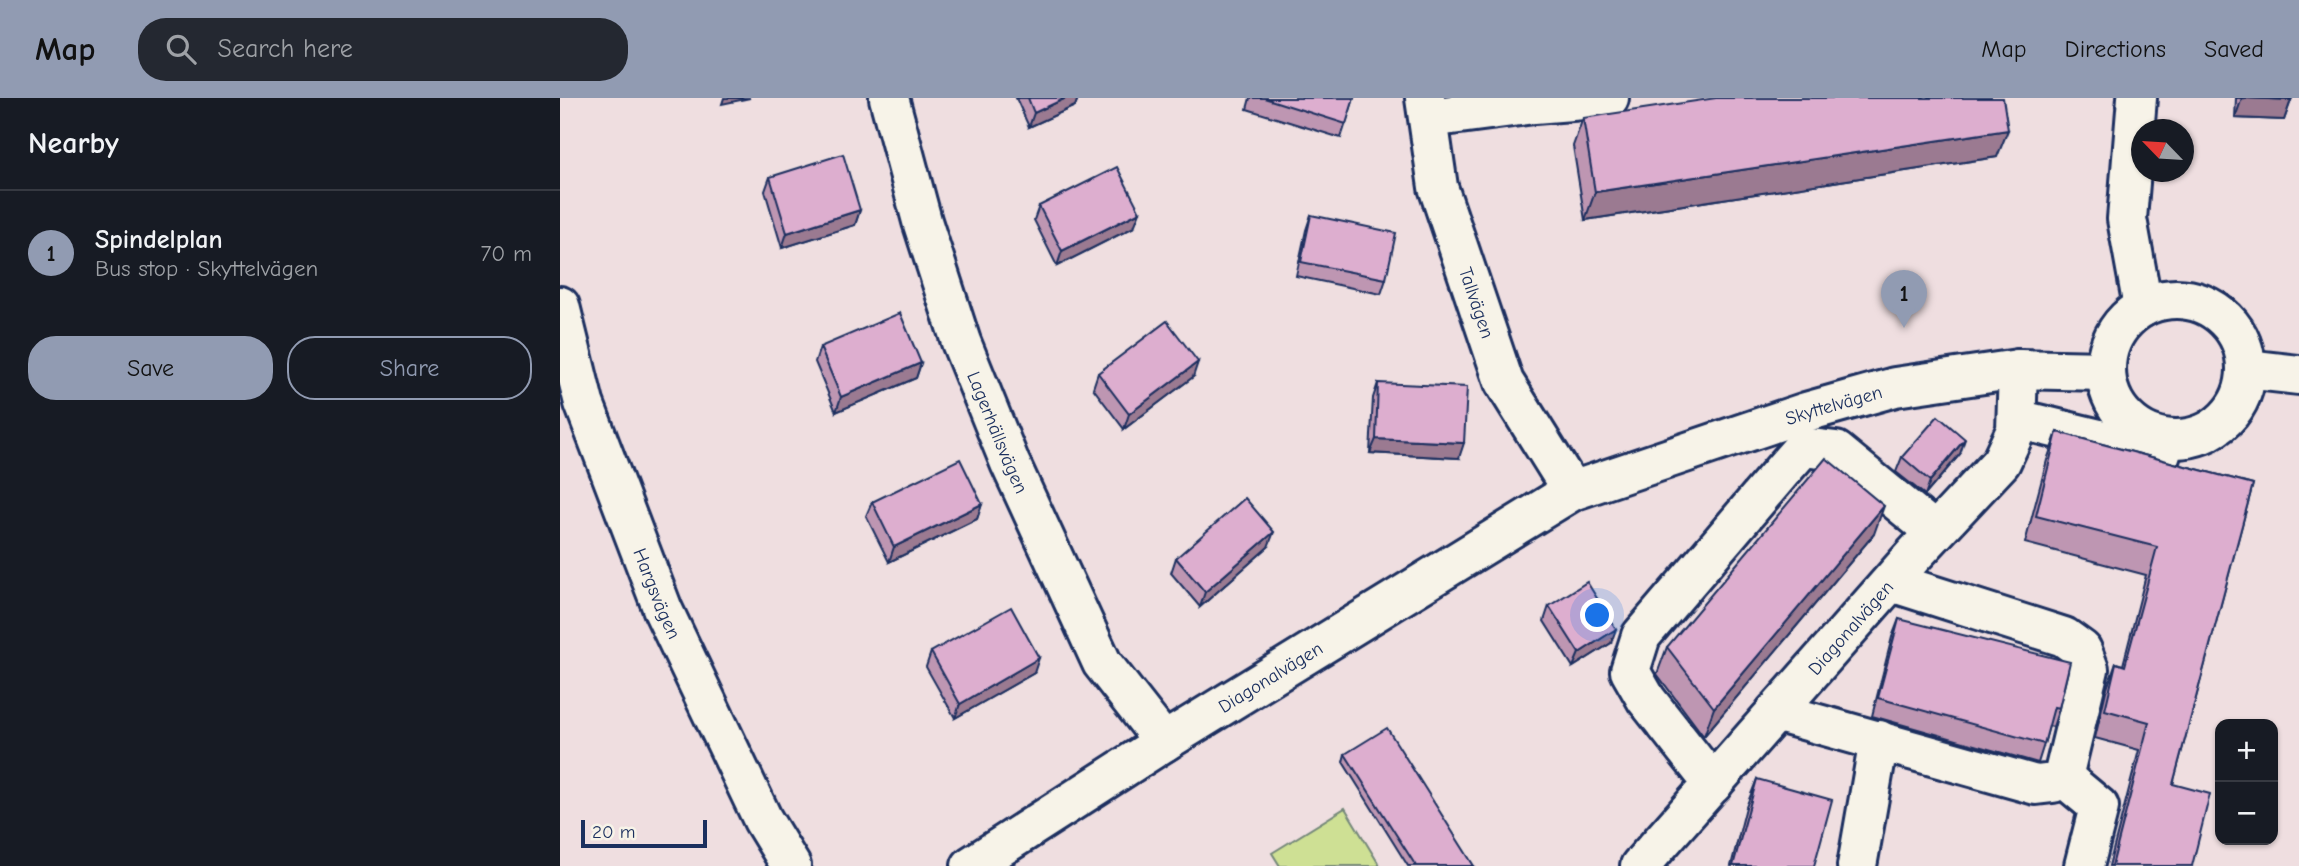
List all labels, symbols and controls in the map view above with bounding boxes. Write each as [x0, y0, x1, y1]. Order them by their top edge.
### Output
search box [138, 18, 628, 81]
text: Map [35, 30, 96, 68]
icon: search [162, 30, 200, 68]
text: Search here [218, 34, 353, 64]
text: Map [1981, 35, 2027, 63]
text: Directions [2065, 35, 2166, 63]
text: Saved [2204, 35, 2264, 63]
north arrow [2131, 119, 2194, 182]
text: Nearby [28, 126, 119, 161]
text: Spindelplan [95, 225, 223, 255]
text: 1 [46, 240, 56, 267]
text: 70 m [480, 240, 532, 267]
text: Bus stop · Skyttelvägen [95, 255, 318, 282]
street label: Tallvägen [1454, 264, 1498, 341]
pin: 1 [1881, 270, 1927, 328]
button: Save [28, 336, 273, 400]
button: Share [287, 336, 532, 400]
street label: Lagerhällsvägen [962, 368, 1032, 497]
street label: Skyttelvägen [1783, 381, 1885, 430]
street label: Hargsvägen [628, 545, 685, 643]
street label: Diagonalvägen [1804, 576, 1898, 680]
your location [1580, 598, 1614, 632]
street label: Diagonalvägen [1215, 637, 1327, 718]
map controls [2215, 719, 2278, 845]
button: + [2215, 719, 2278, 782]
button: − [2215, 782, 2278, 845]
scale bar [581, 817, 707, 849]
text: 20 m [592, 821, 636, 843]

